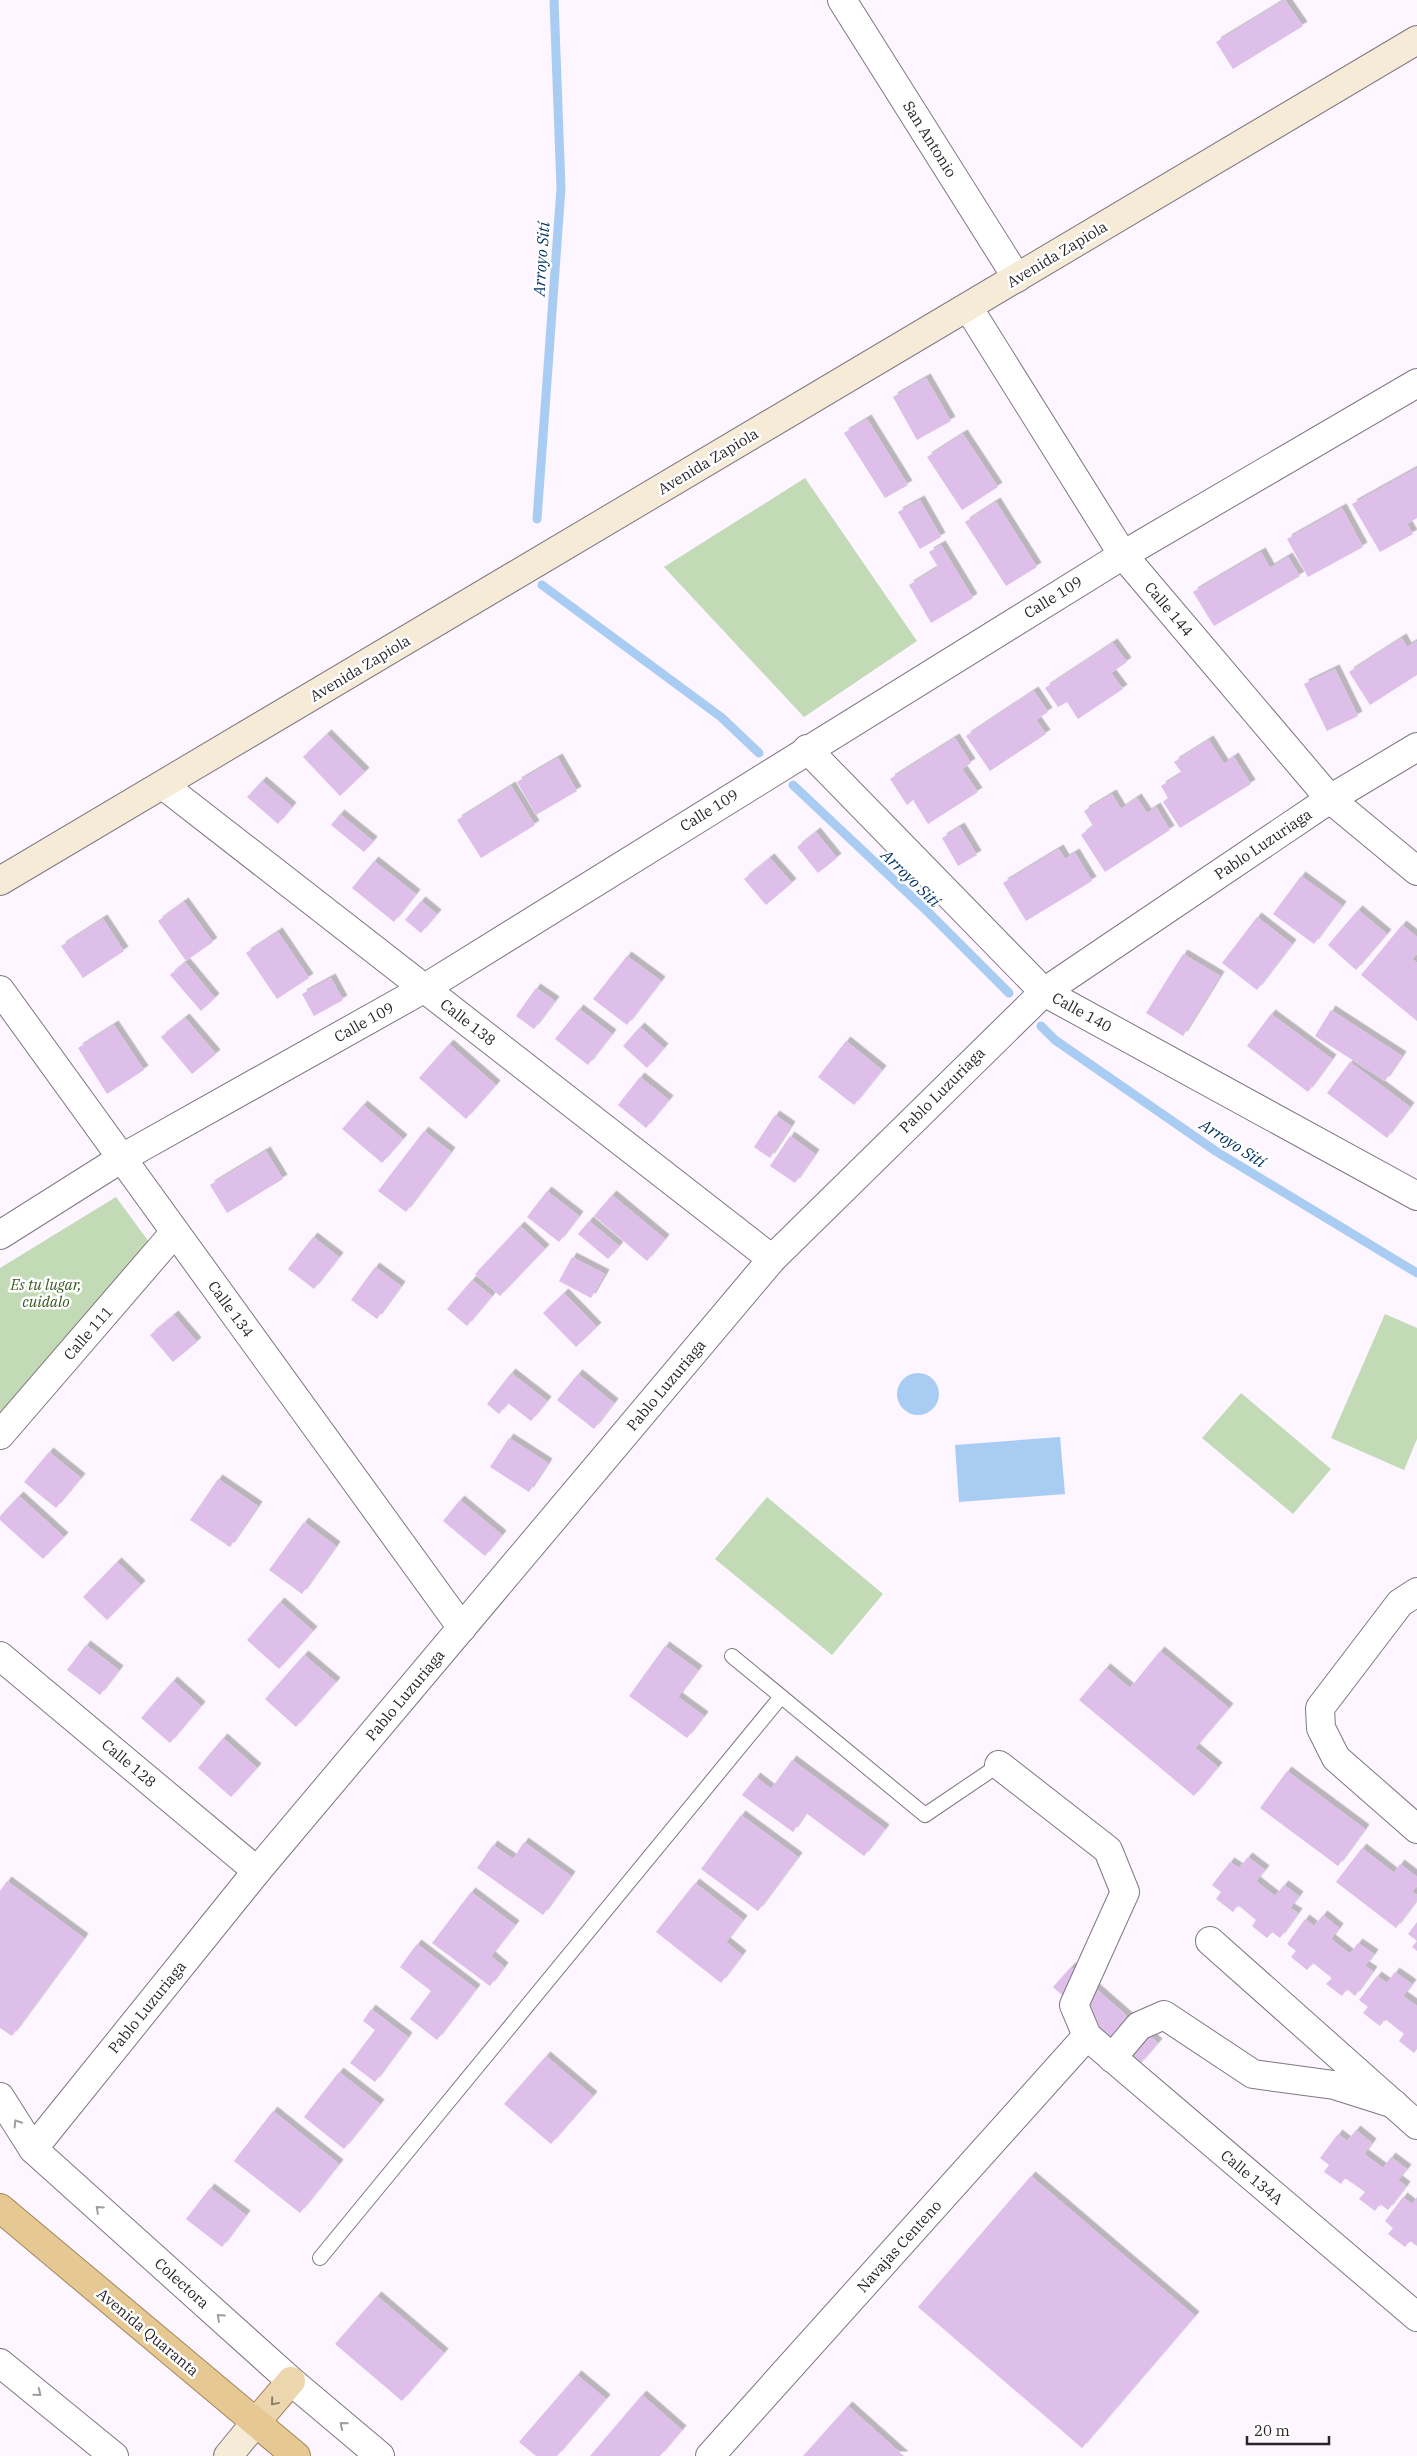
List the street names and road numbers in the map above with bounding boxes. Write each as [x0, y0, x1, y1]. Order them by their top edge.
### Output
street label: San Antonio [899, 97, 961, 181]
street label: Avenida Zapiola [1003, 217, 1111, 291]
street label: Avenida Zapiola [654, 424, 762, 498]
street label: Calle 109 [1020, 572, 1086, 622]
street label: Calle 144 [1141, 578, 1197, 640]
street label: Avenida Zapiola [306, 631, 414, 705]
street label: Calle 109 [676, 785, 742, 835]
street label: Pablo Luzuriaga [1211, 804, 1315, 884]
street label: Calle 140 [1049, 988, 1115, 1036]
street label: Calle 138 [436, 994, 500, 1050]
street label: Calle 109 [331, 998, 397, 1046]
street label: Pablo Luzuriaga [895, 1043, 989, 1137]
street label: Calle 134 [204, 1277, 258, 1341]
street label: Calle 111 [59, 1302, 117, 1364]
street label: Pablo Luzuriaga [622, 1335, 710, 1435]
street label: Pablo Luzuriaga [361, 1645, 449, 1745]
street label: Calle 128 [98, 1735, 160, 1791]
street label: Pablo Luzuriaga [104, 1957, 190, 2057]
street label: Calle 134A [1217, 2145, 1288, 2209]
street label: Navajas Centeno [853, 2196, 945, 2296]
street label: Colectora [151, 2254, 213, 2312]
street label: Avenida Quaranta [93, 2284, 203, 2380]

